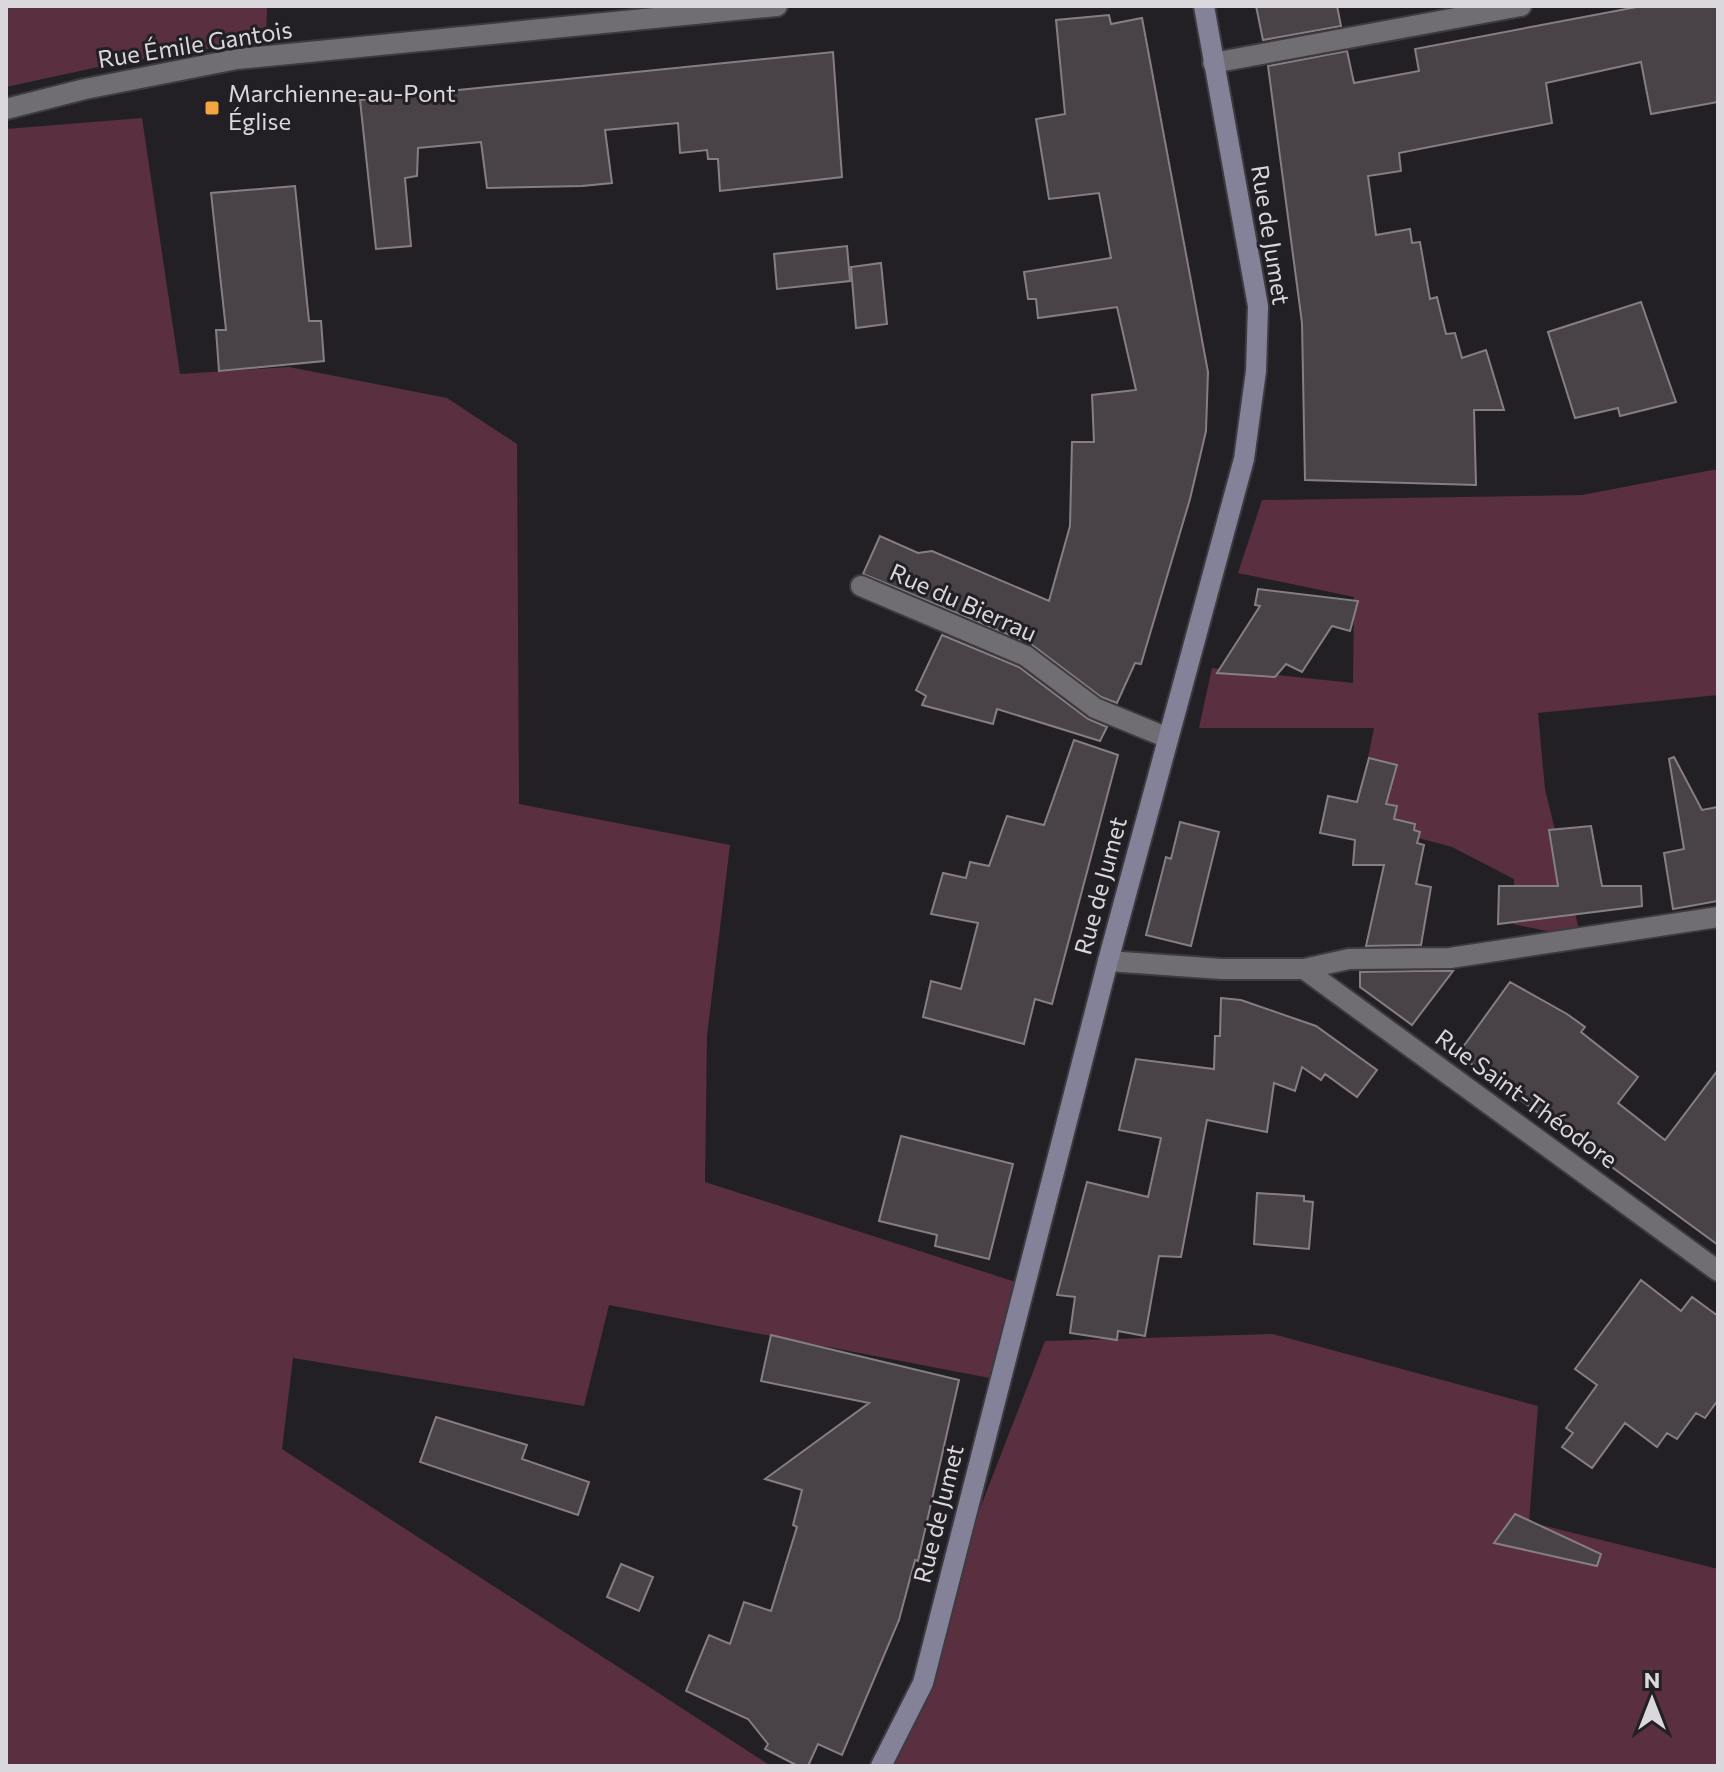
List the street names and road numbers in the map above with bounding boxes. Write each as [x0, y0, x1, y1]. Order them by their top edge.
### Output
street label: Rue Émile Gantois [96, 14, 294, 73]
street label: Rue de Jumet [1246, 163, 1297, 307]
street label: Rue du Bierrau [886, 556, 1042, 647]
street label: Rue de Jumet [1067, 813, 1132, 958]
street label: Rue Saint-Théodore [1430, 1022, 1624, 1174]
street label: Rue de Jumet [906, 1441, 969, 1586]

